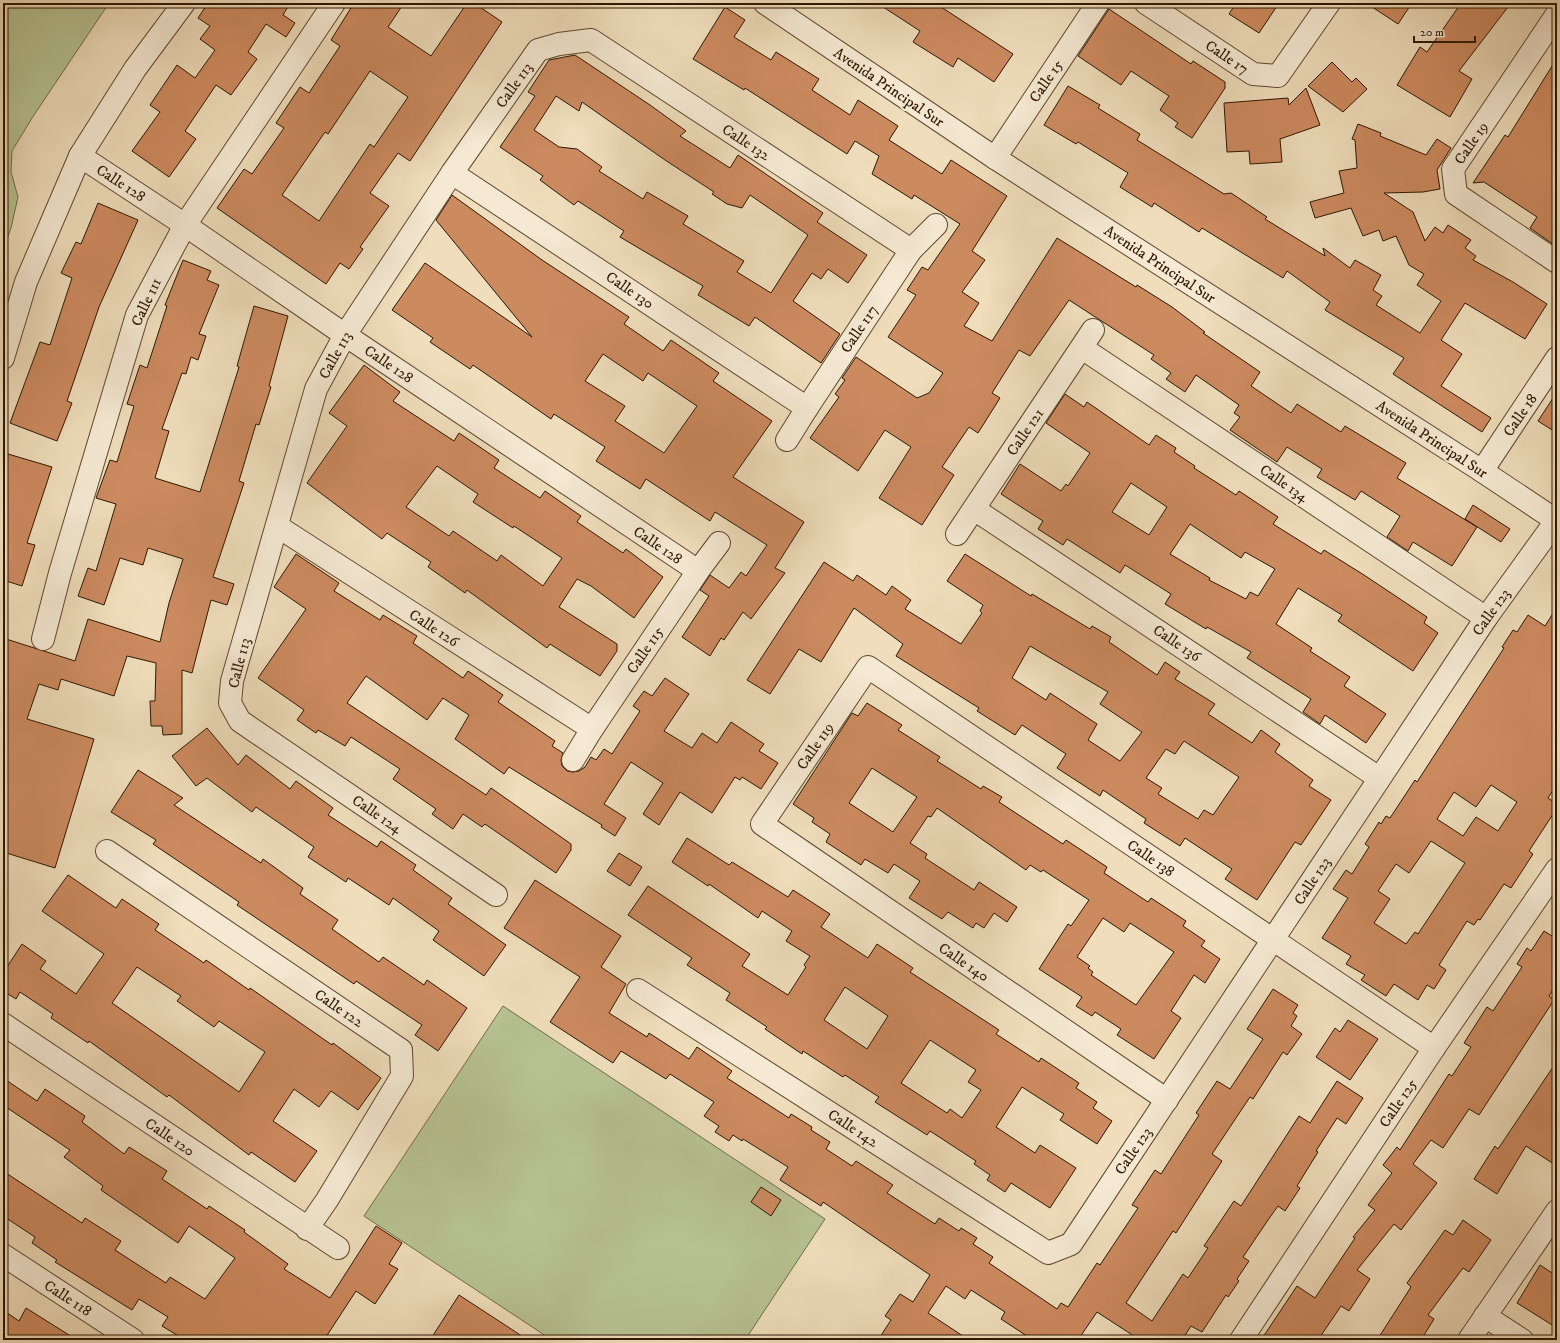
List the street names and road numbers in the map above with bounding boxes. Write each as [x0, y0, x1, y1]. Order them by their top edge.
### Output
street label: Calle 17 [1201, 36, 1252, 79]
street label: Avenida Principal Sur [830, 43, 948, 132]
street label: Calle 15 [1025, 56, 1068, 106]
street label: Calle 113 [492, 59, 537, 112]
street label: Calle 19 [1450, 118, 1493, 168]
street label: Calle 132 [718, 120, 774, 165]
street label: Calle 128 [92, 160, 149, 206]
street label: Avenida Principal Sur [1100, 221, 1220, 308]
street label: Calle 130 [602, 267, 657, 313]
street label: Calle 111 [127, 275, 166, 329]
street label: Calle 117 [837, 302, 882, 357]
street label: Calle 113 [315, 328, 356, 382]
street label: Calle 128 [361, 341, 417, 388]
street label: Calle 18 [1499, 390, 1542, 440]
street label: Avenida Principal Sur [1372, 396, 1492, 483]
street label: Calle 121 [1003, 405, 1048, 460]
street label: Calle 134 [1256, 460, 1312, 507]
street label: Calle 128 [630, 522, 686, 569]
street label: Calle 123 [1468, 585, 1514, 640]
street label: Calle 126 [405, 605, 463, 652]
street label: Calle 136 [1149, 621, 1205, 667]
street label: Calle 115 [623, 623, 668, 678]
street label: Calle 113 [224, 636, 255, 690]
street label: Calle 119 [793, 719, 838, 774]
street label: Calle 124 [348, 791, 406, 838]
street label: Calle 138 [1123, 836, 1178, 881]
street label: Calle 123 [1290, 854, 1335, 909]
street label: Calle 140 [935, 939, 993, 986]
street label: Calle 122 [311, 985, 367, 1032]
street label: Calle 125 [1375, 1075, 1422, 1131]
street label: Calle 142 [824, 1105, 882, 1152]
street label: Calle 120 [141, 1114, 198, 1161]
street label: Calle 123 [1111, 1124, 1156, 1179]
street label: Calle 118 [40, 1276, 95, 1321]

